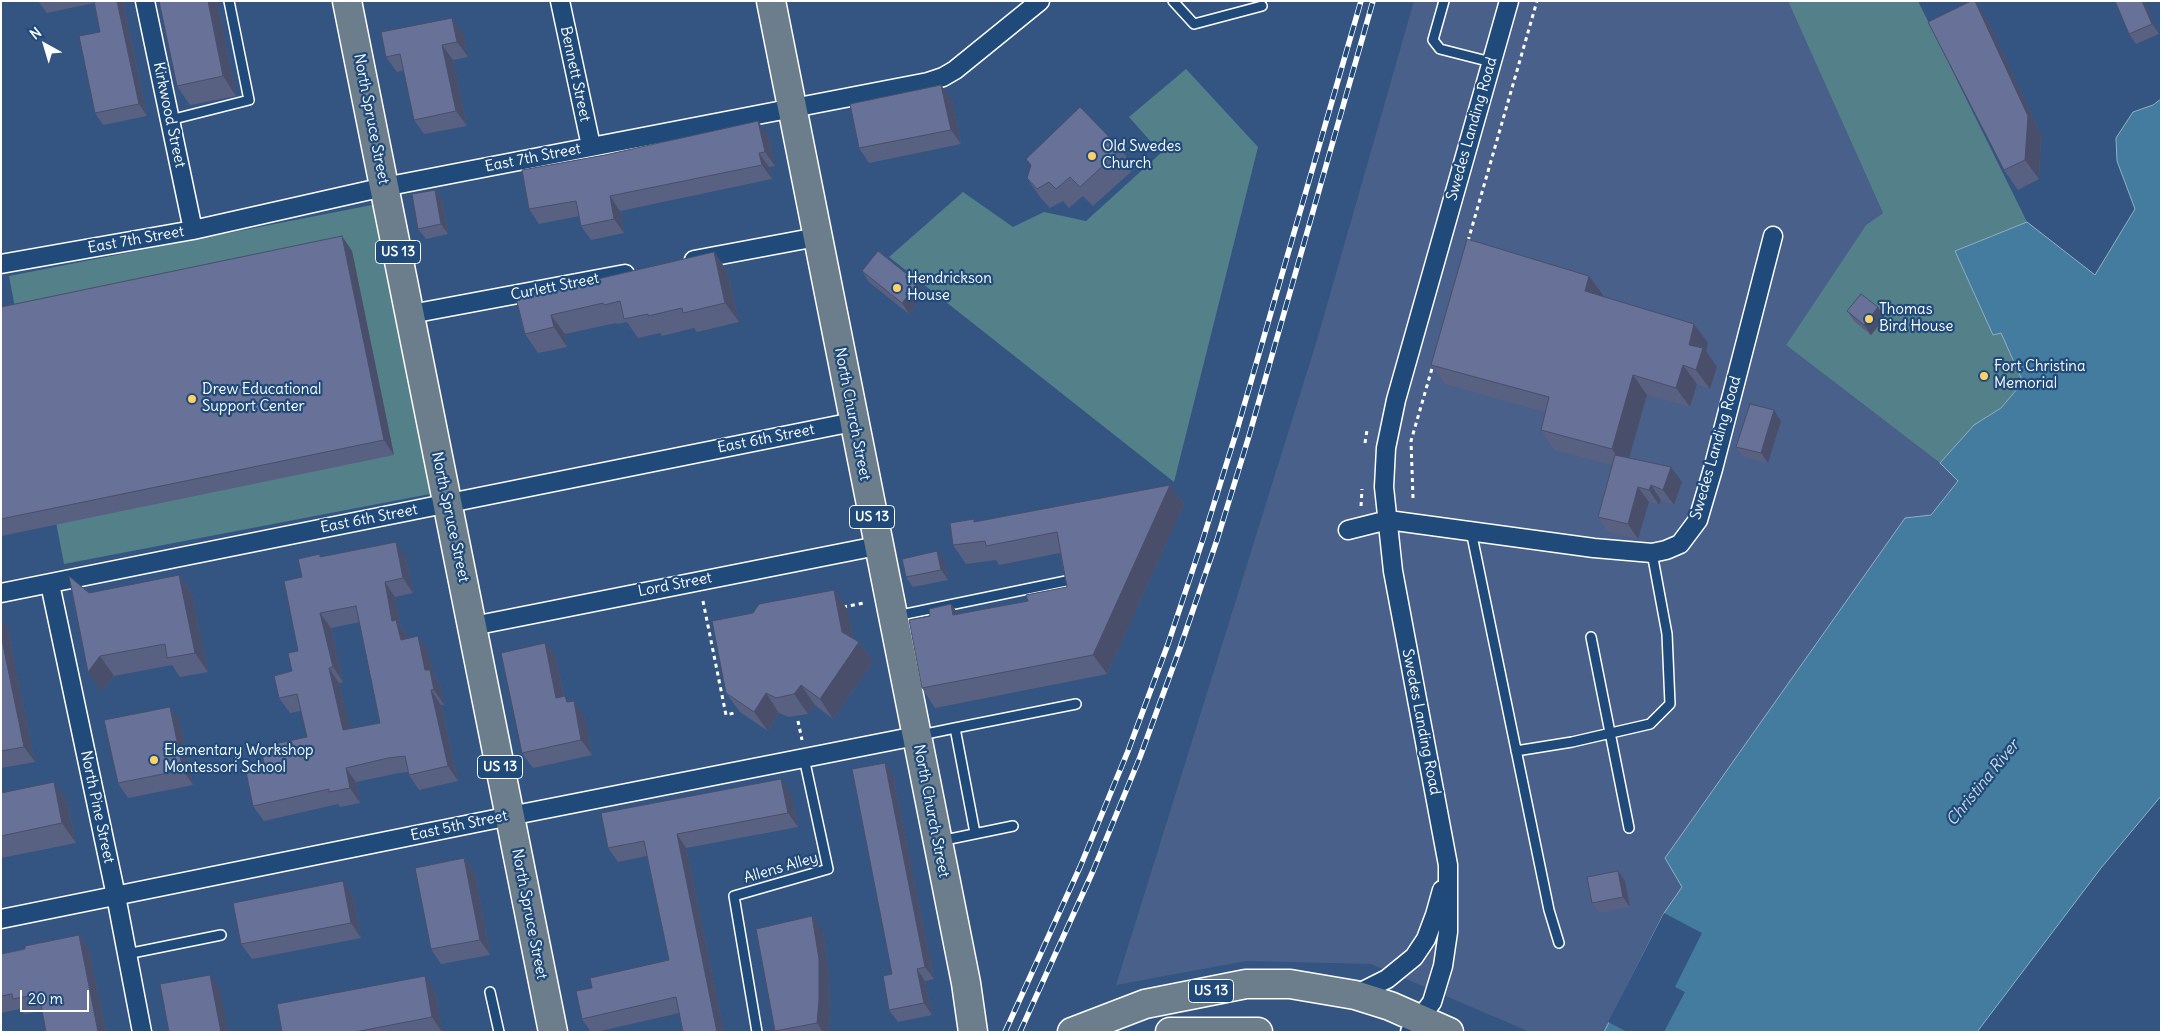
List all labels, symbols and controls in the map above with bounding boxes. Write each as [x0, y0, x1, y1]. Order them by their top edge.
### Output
north arrow [20, 20, 70, 70]
text: N [26, 23, 45, 43]
street label: Bennett Street [556, 25, 594, 123]
street label: North Spruce Street [349, 52, 393, 186]
street label: Swedes Landing Road [1443, 55, 1501, 203]
street label: Kirkwood Street [149, 61, 189, 169]
place label: Old Swedes Church [1102, 138, 1181, 173]
street label: East 7th Street [484, 140, 582, 176]
marker: Old Swedes Church [1086, 150, 1098, 162]
street label: East 7th Street [87, 223, 185, 257]
road number: US 13 [376, 240, 420, 264]
street label: Curlett Street [509, 270, 601, 304]
place label: Hendrickson House [907, 270, 992, 305]
marker: Hendrickson House [891, 282, 903, 294]
place label: Thomas Bird House [1879, 301, 1953, 336]
marker: Thomas Bird House [1863, 313, 1875, 325]
street label: North Church Street [830, 346, 874, 482]
place label: Fort Christina Memorial [1994, 358, 2085, 393]
marker: Fort Christina Memorial [1978, 370, 1990, 382]
street label: Swedes Landing Road [1687, 374, 1745, 522]
place label: Drew Educational Support Center [202, 381, 321, 416]
marker: Drew Educational Support Center [186, 393, 198, 405]
street label: East 6th Street [716, 421, 816, 457]
street label: North Spruce Street [427, 450, 473, 584]
street label: East 6th Street [319, 501, 419, 537]
road number: US 13 [850, 506, 894, 528]
street label: Lord Street [637, 569, 713, 601]
street label: Swedes Landing Road [1398, 647, 1444, 797]
water label: Christina River [1942, 736, 2024, 830]
place label: Elementary Workshop Montessori School [164, 742, 314, 777]
street label: North Church Street [909, 743, 953, 879]
street label: North Pine Street [76, 749, 118, 865]
marker: Elementary Workshop Montessori School [148, 754, 160, 766]
road number: US 13 [478, 756, 522, 779]
street label: East 5th Street [409, 807, 509, 845]
street label: North Spruce Street [507, 847, 551, 981]
street label: Allens Alley [742, 849, 820, 887]
road number: US 13 [1188, 979, 1234, 1002]
scale bar [22, 980, 91, 1012]
text: 20 m [28, 989, 63, 1008]

